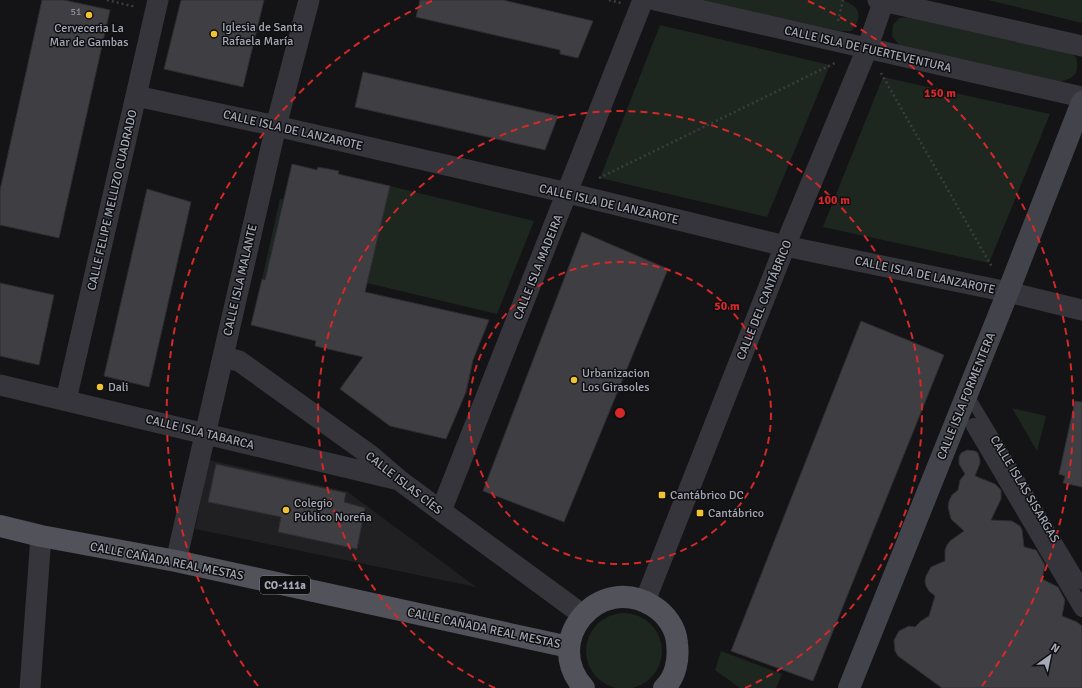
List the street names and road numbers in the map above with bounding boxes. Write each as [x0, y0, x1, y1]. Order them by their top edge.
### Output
street label: CALLE ISLA DE FUERTEVENTURA [783, 23, 954, 76]
street label: CALLE ISLA DE LANZAROTE [222, 107, 364, 154]
street label: CALLE FELIPE MELLIZO CUADRADO [84, 108, 141, 292]
street label: CALLE ISLA DE LANZAROTE [538, 181, 680, 228]
street label: CALLE ISLA MADEIRA [510, 212, 567, 322]
street label: CALLE ISLA MALANTE [220, 223, 261, 337]
street label: CALLE DEL CANTÁBRICO [734, 238, 795, 362]
street label: CALLE ISLA DE LANZAROTE [853, 253, 997, 298]
street label: CALLE ISLA FORMENTERA [934, 330, 999, 462]
street label: CALLE ISLA TABARCA [144, 412, 256, 453]
street label: CALLE ISLAS SISARGAS [987, 433, 1063, 546]
street label: CALLE ISLAS CÍES [362, 449, 445, 518]
street label: CALLE CAÑADA REAL MESTAS [89, 539, 245, 584]
road number: CO-111a [260, 576, 310, 594]
street label: CALLE CAÑADA REAL MESTAS [406, 605, 562, 652]

